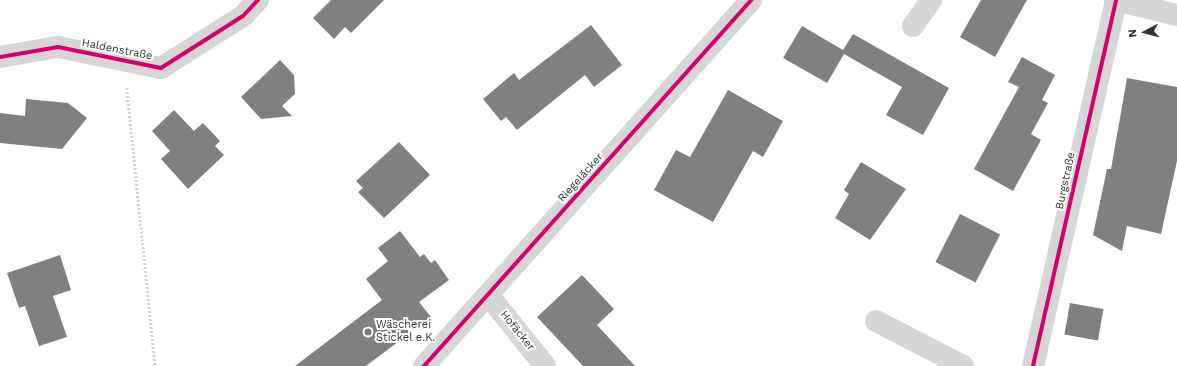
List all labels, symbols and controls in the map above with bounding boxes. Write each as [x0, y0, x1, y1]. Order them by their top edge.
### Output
north arrow [1125, 12, 1165, 52]
text: N [1126, 29, 1139, 38]
street label: Haldenstraße [81, 37, 153, 63]
street label: Riegeläcker [556, 151, 606, 205]
street label: Burgstraße [1054, 151, 1078, 211]
street label: Hofäcker [497, 308, 537, 354]
place label: Wäscherei Stickel e.K. [376, 319, 436, 345]
marker: Wäscherei Stickel e.K. [363, 327, 373, 337]

